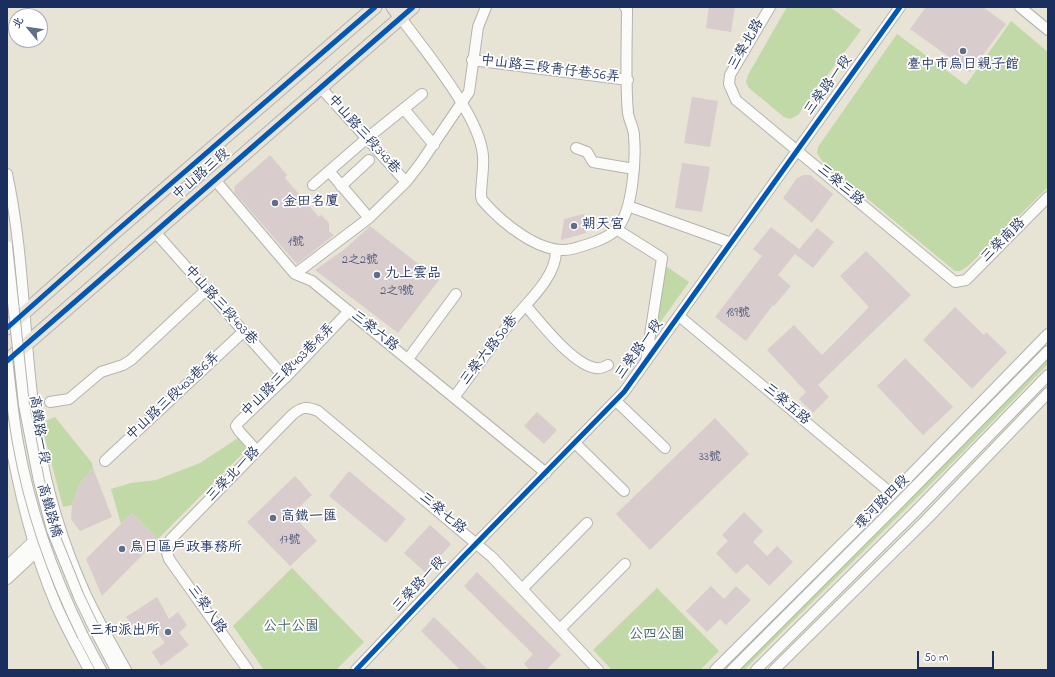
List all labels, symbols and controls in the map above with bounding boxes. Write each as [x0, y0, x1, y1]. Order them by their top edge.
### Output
north arrow [8, 8, 48, 48]
text: 北 [9, 14, 28, 31]
street label: 三榮北路 [726, 17, 768, 73]
marker: 臺中市烏日親子館 [958, 46, 968, 56]
street label: 中山路三段青仔巷56弄 [479, 53, 621, 87]
street label: 三榮路一段 [802, 53, 856, 119]
place label: 臺中市烏日親子館 [907, 58, 1019, 74]
street label: 中山路三段343巷 [323, 92, 403, 178]
street label: 中山路三段 [170, 146, 234, 204]
street label: 三榮三路 [813, 162, 867, 210]
place label: 金田名廈 [283, 195, 339, 211]
marker: 金田名廈 [270, 198, 280, 208]
street label: 三榮南路 [978, 215, 1030, 267]
place label: 朝天宮 [582, 218, 624, 234]
marker: 朝天宮 [569, 221, 579, 231]
house number: 1號 [288, 236, 304, 250]
house number: 2之2號 [342, 254, 378, 268]
street label: 中山路三段403巷 [180, 263, 260, 349]
place label: 九上雲品 [385, 267, 441, 283]
marker: 九上雲品 [372, 270, 382, 280]
house number: 2之9號 [380, 285, 414, 299]
house number: 189號 [726, 307, 750, 321]
street label: 三榮六路 [347, 308, 401, 356]
street label: 三榮六路50巷 [458, 313, 522, 389]
street label: 三榮路一段 [613, 317, 667, 383]
street label: 中山路三段403巷18弄 [239, 321, 339, 421]
street label: 中山路三段403巷6弄 [124, 349, 224, 445]
street label: 三榮五路 [759, 381, 813, 429]
street label: 高鐵路一段 [24, 394, 52, 466]
street label: 三榮北一路 [204, 444, 264, 506]
house number: 33號 [699, 451, 721, 465]
street label: 環河路四段 [852, 472, 914, 534]
street label: 高鐵路橋 [32, 482, 64, 540]
street label: 三榮七路 [415, 490, 469, 538]
place label: 高鐵一匯 [281, 510, 337, 526]
marker: 高鐵一匯 [268, 513, 278, 523]
house number: 17號 [280, 534, 300, 548]
place label: 烏日區戶政事務所 [130, 541, 242, 557]
marker: 烏日區戶政事務所 [117, 544, 127, 554]
street label: 三榮路一段 [390, 554, 450, 616]
street label: 三榮八路 [183, 582, 229, 638]
park label: 公十公園 [263, 620, 319, 636]
place label: 三和派出所 [90, 624, 160, 640]
marker: 三和派出所 [163, 627, 173, 637]
park label: 公四公園 [629, 628, 685, 644]
scale bar [919, 643, 996, 669]
text: 50 m [924, 649, 948, 667]

